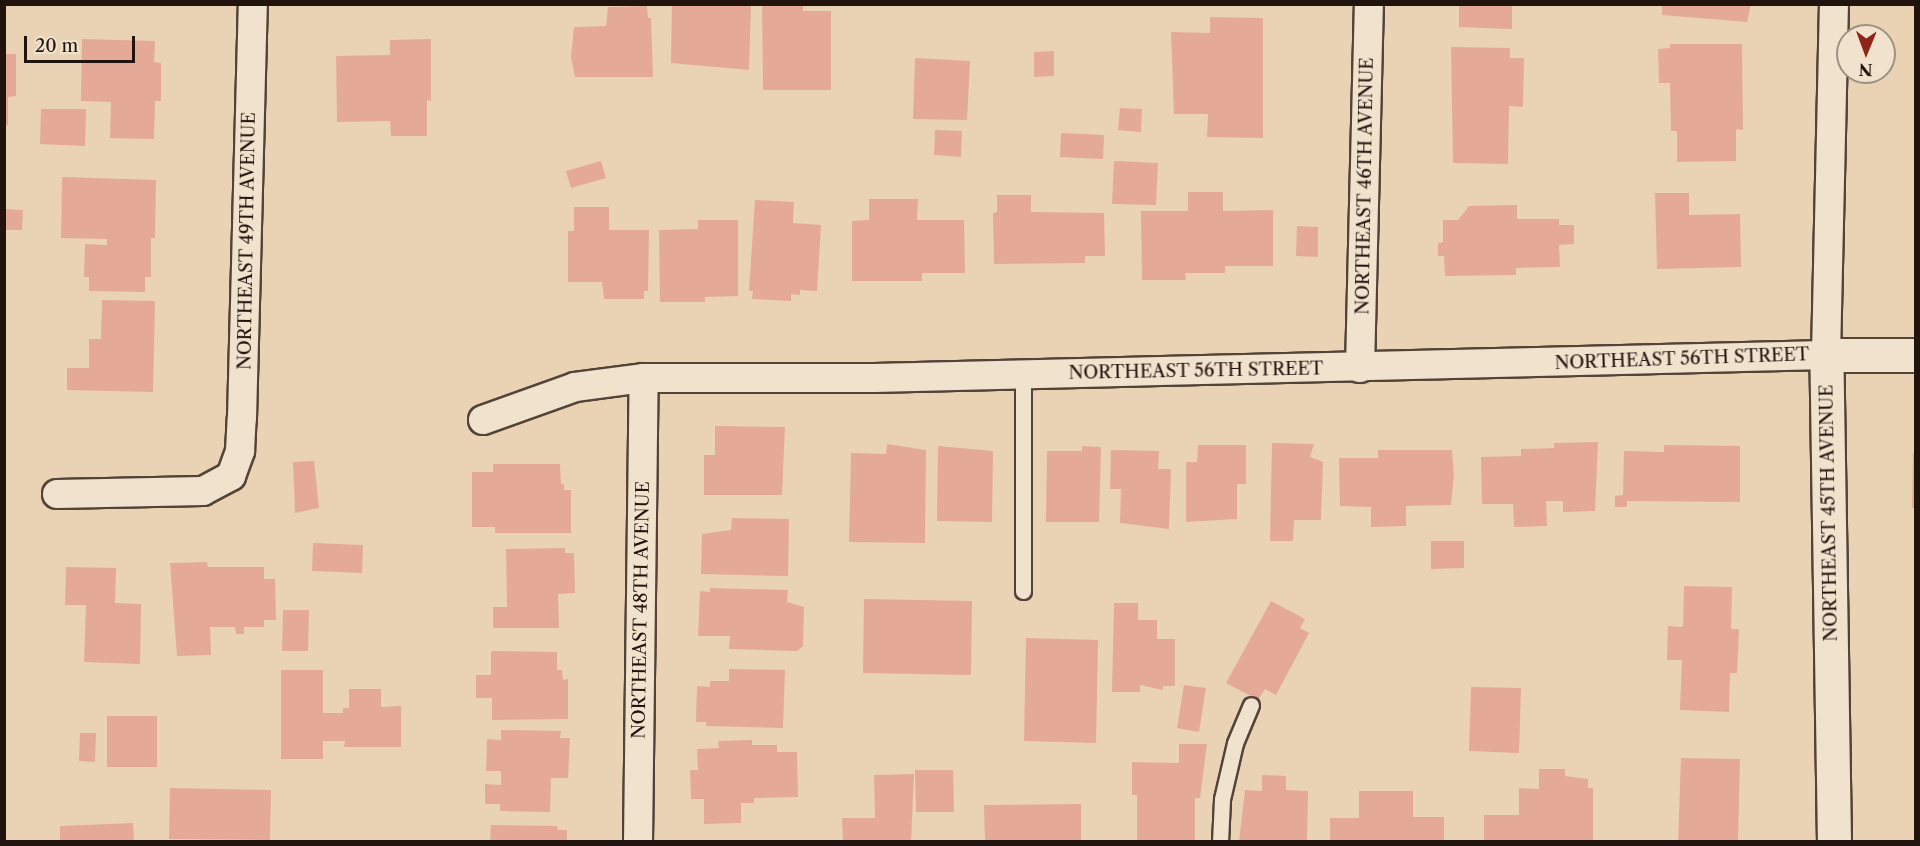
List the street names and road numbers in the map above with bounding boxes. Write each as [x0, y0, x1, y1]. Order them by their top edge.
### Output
street label: NORTHEAST 46TH AVENUE [1352, 56, 1378, 316]
street label: NORTHEAST 49TH AVENUE [234, 111, 260, 371]
street label: NORTHEAST 56TH STREET [1554, 344, 1810, 374]
street label: NORTHEAST 56TH STREET [1068, 358, 1324, 384]
street label: NORTHEAST 45TH AVENUE [1816, 384, 1842, 642]
street label: NORTHEAST 48TH AVENUE [628, 480, 654, 740]

